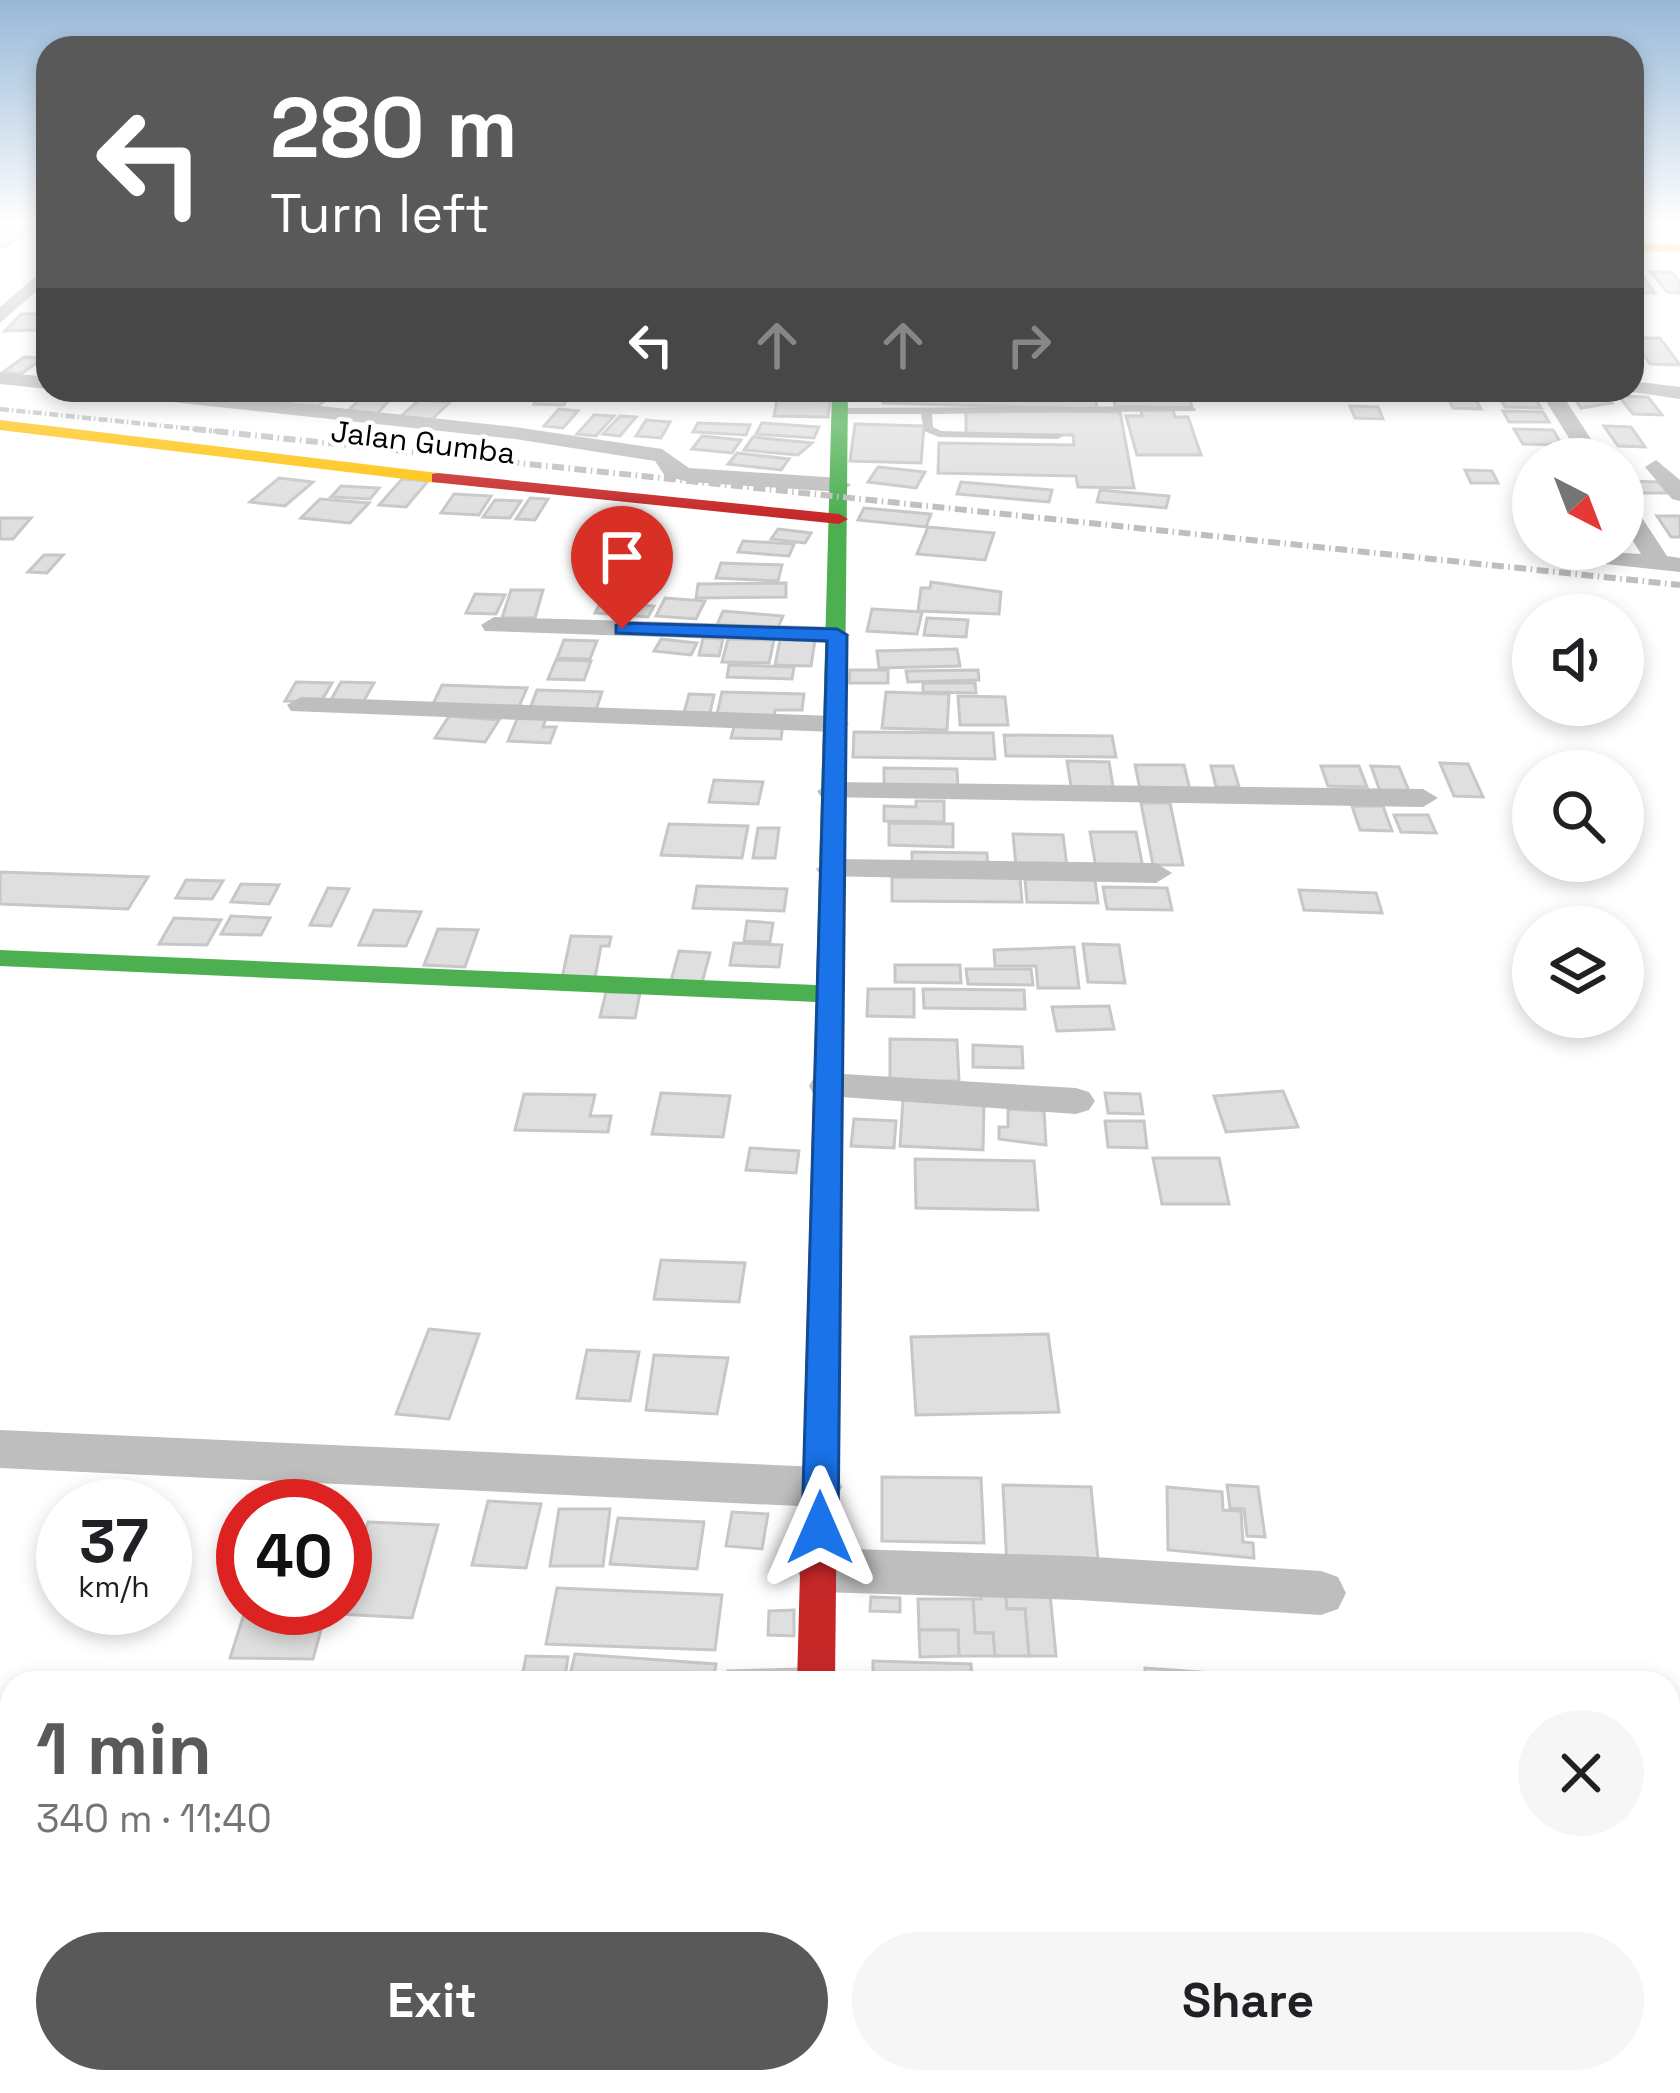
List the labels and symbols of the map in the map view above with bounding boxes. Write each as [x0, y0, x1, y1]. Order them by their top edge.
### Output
street label: Jalan Gumba [329, 411, 517, 473]
north arrow [1512, 438, 1644, 570]
pin [571, 506, 673, 629]
position arrow [757, 1465, 883, 1591]
speed limit sign: 40 [216, 1479, 372, 1635]

